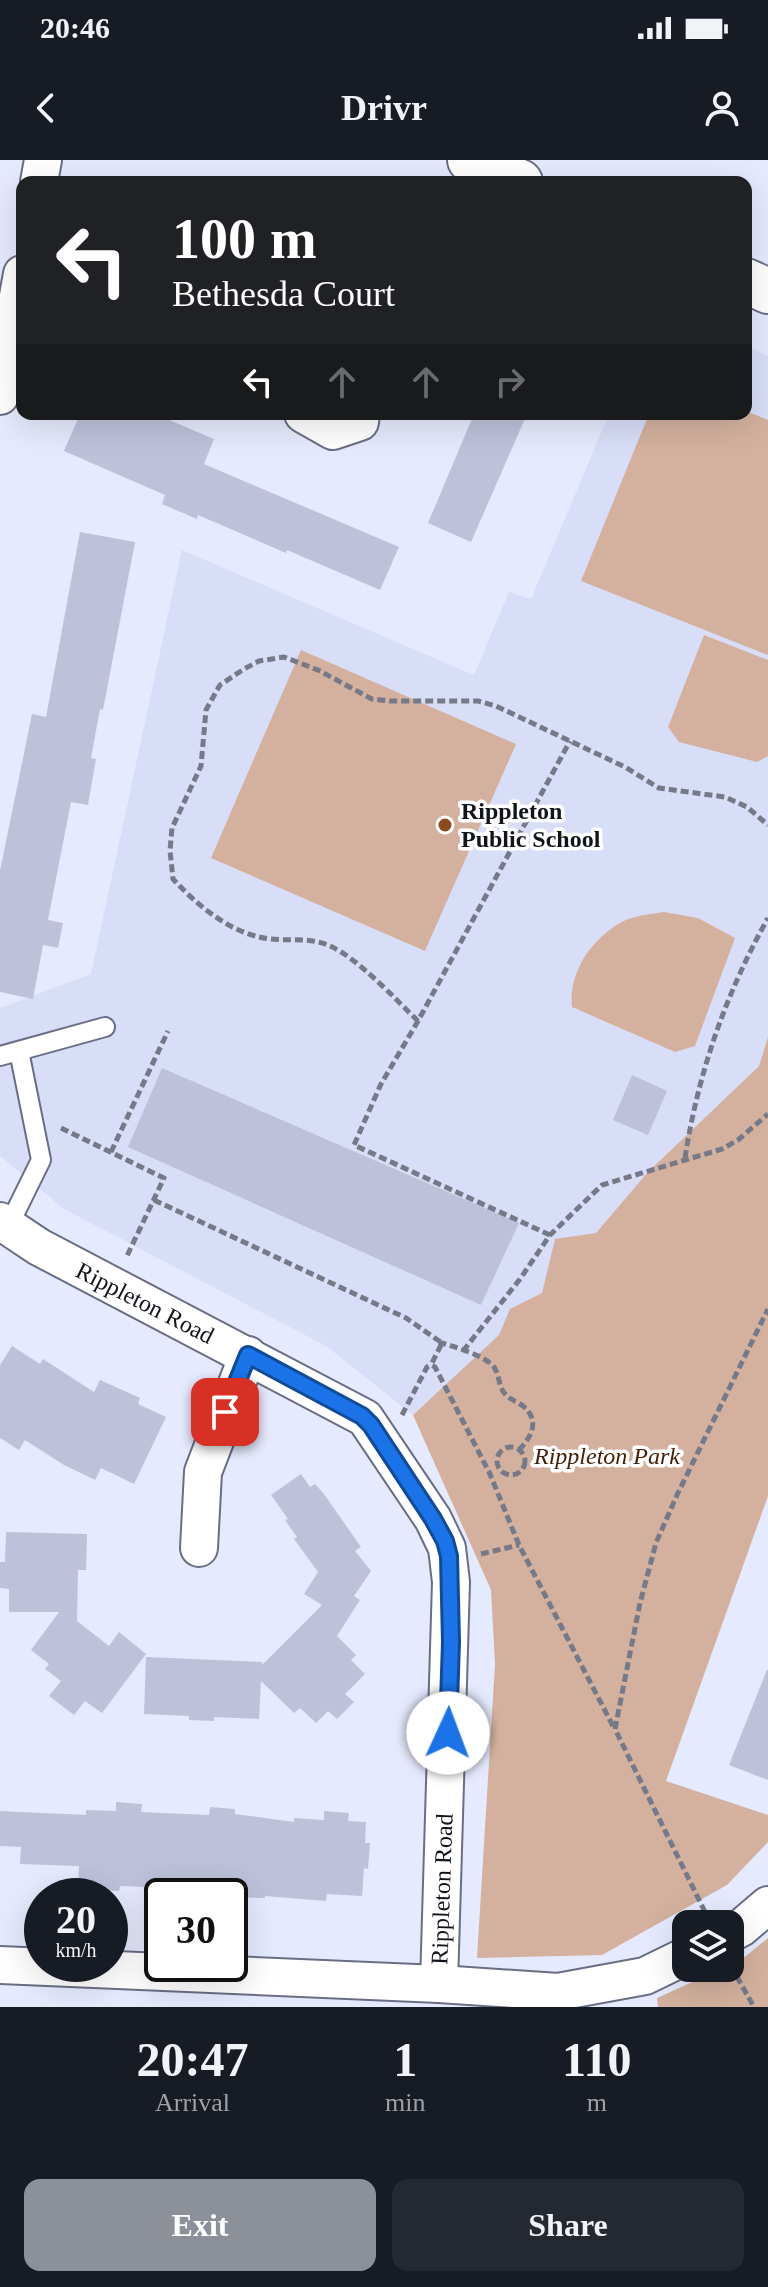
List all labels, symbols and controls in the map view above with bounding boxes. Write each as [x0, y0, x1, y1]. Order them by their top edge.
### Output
text: 20:46 [40, 11, 110, 44]
icon: back [24, 86, 68, 130]
icon: person [700, 86, 744, 130]
text: Drivr [341, 88, 427, 128]
icon: left [40, 208, 144, 312]
text: 100 m [172, 208, 317, 270]
text: Bethesda Court [172, 274, 395, 314]
icon: left [236, 360, 280, 404]
icon: ahead [320, 360, 364, 404]
icon: ahead [404, 360, 448, 404]
icon: right [488, 360, 532, 404]
place label: Rippleton Public School [461, 798, 601, 852]
marker: Rippleton Public School [436, 816, 454, 834]
street label: Rippleton Road [72, 1257, 218, 1349]
pin [191, 1378, 259, 1446]
icon: arrive [203, 1390, 247, 1434]
park label: Rippleton Park [533, 1443, 680, 1469]
position arrow [406, 1691, 490, 1775]
street label: Rippleton Road [426, 1813, 458, 1965]
speed limit sign: 30 [144, 1878, 248, 1982]
text: 20 [56, 1897, 96, 1942]
map controls [672, 1910, 744, 1982]
button: layers [672, 1910, 744, 1982]
text: km/h [55, 1939, 97, 1961]
text: 20:47 [137, 2033, 249, 2086]
text: 1 [393, 2033, 417, 2086]
text: 110 [562, 2033, 631, 2086]
text: Arrival [155, 2088, 230, 2117]
text: min [385, 2088, 426, 2117]
text: m [587, 2088, 607, 2117]
button: Exit [24, 2179, 376, 2271]
button: Share [392, 2179, 744, 2271]

